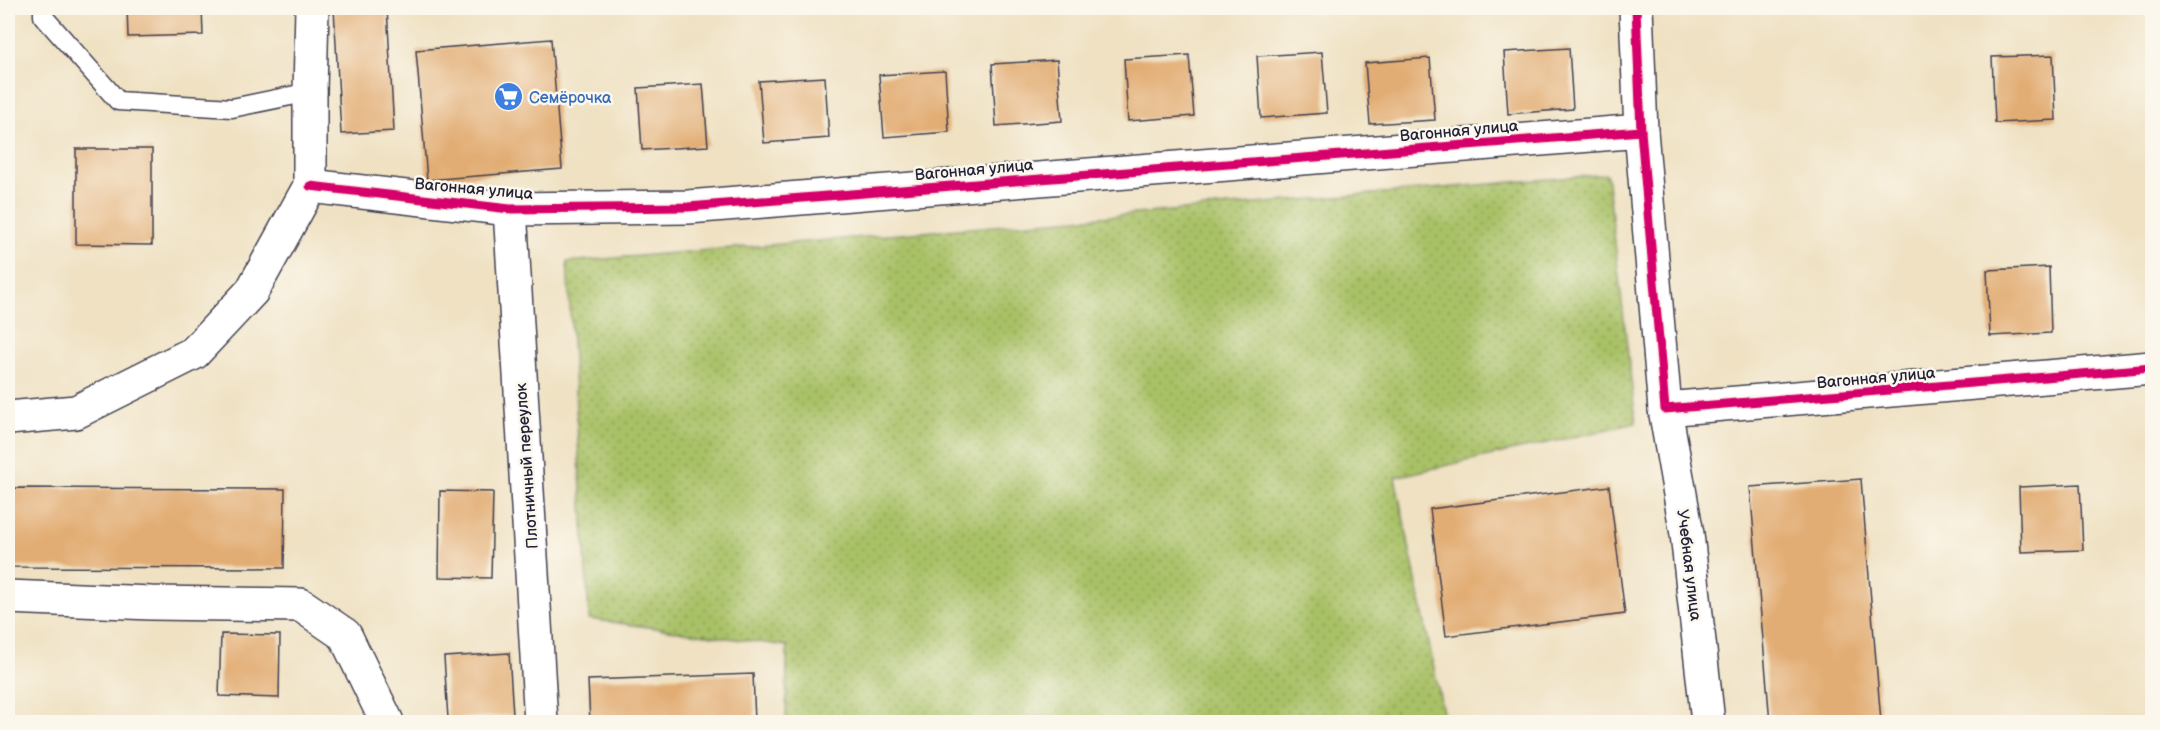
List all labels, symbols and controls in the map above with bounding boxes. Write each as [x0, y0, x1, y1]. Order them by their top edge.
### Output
supermarket icon: Семёрочка [492, 81, 524, 113]
place label: Семёрочка [529, 89, 612, 108]
street label: Вагонная улица [1399, 117, 1520, 146]
street label: Вагонная улица [914, 156, 1035, 185]
street label: Вагонная улица [414, 175, 534, 204]
street label: Вагонная улица [1816, 364, 1937, 393]
street label: Плотничный переулок [512, 382, 543, 549]
street label: Учебная улица [1672, 508, 1705, 623]

